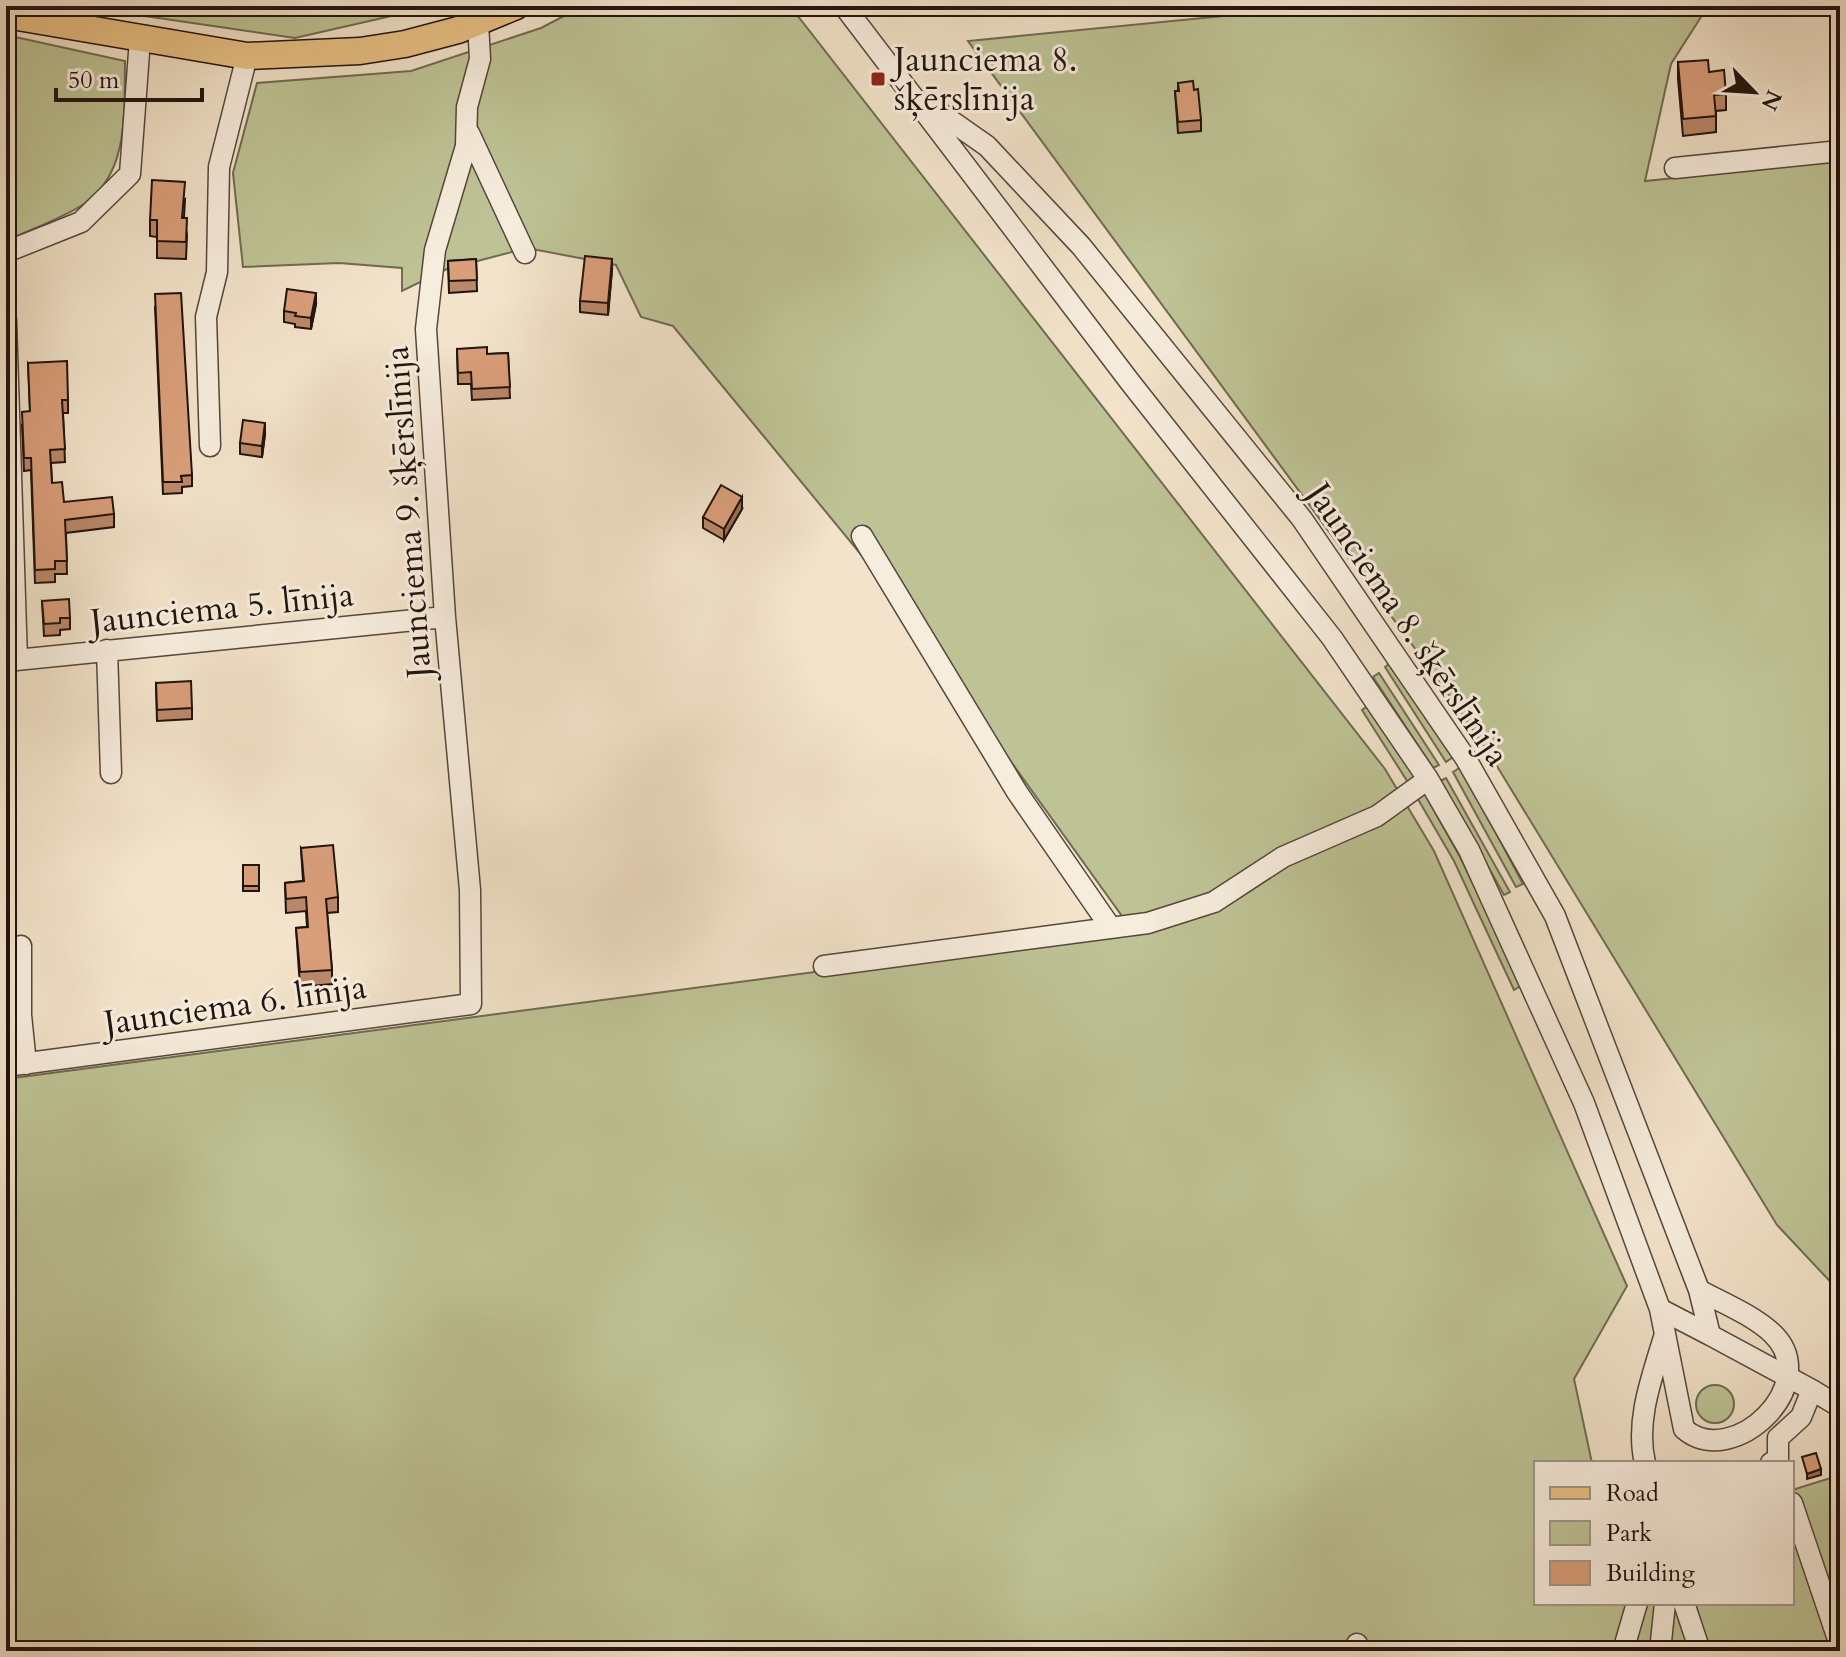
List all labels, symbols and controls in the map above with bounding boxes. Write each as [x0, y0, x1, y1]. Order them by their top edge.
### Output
place label: Jaunciema 8. šķērslīnija [889, 37, 1077, 122]
scale bar [56, 52, 202, 102]
north arrow [1714, 52, 1794, 132]
text: 50 m [68, 64, 120, 97]
marker: Jaunciema 8. šķērslīnija [869, 70, 887, 88]
text: N [1754, 85, 1789, 115]
street label: Jaunciema 9. šķērslīnija [373, 344, 443, 685]
street label: Jaunciema 8. šķērslīnija [1293, 469, 1521, 776]
street label: Jaunciema 5. līnija [83, 571, 356, 645]
street label: Jaunciema 6. līnija [96, 964, 369, 1047]
legend [1534, 1461, 1794, 1605]
text: Road [1606, 1477, 1659, 1510]
text: Park [1606, 1517, 1652, 1550]
text: Building [1606, 1557, 1696, 1590]

